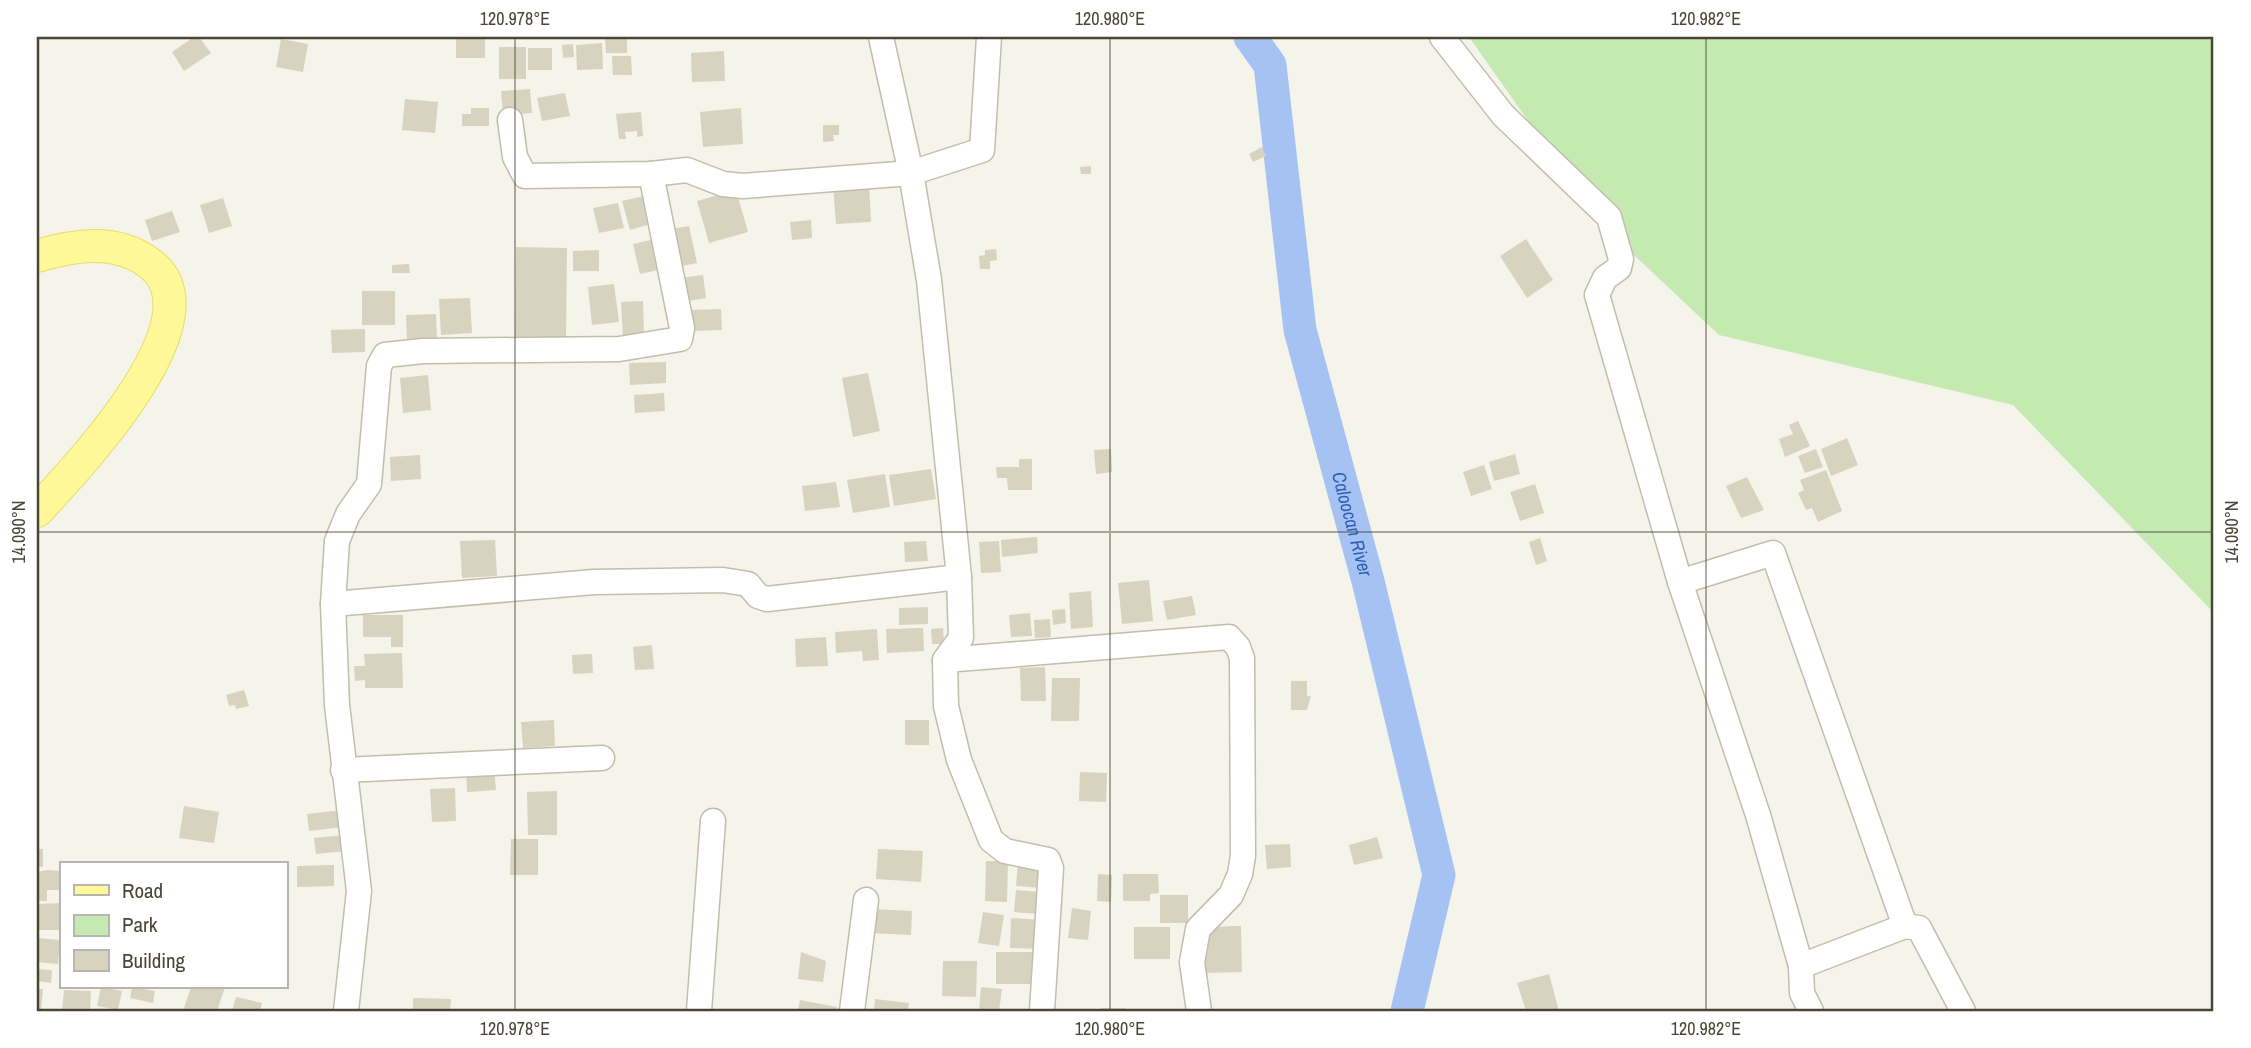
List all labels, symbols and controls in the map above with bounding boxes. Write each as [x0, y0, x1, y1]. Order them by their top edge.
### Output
text: 120.978°E [480, 6, 550, 31]
text: 120.980°E [1075, 6, 1145, 31]
text: 120.982°E [1671, 6, 1741, 31]
water label: Caloocan River [1326, 469, 1379, 580]
text: 14.090°N [6, 501, 31, 564]
text: 14.090°N [2219, 501, 2244, 564]
legend [60, 862, 287, 988]
text: Road [122, 876, 163, 905]
text: Park [122, 910, 158, 939]
text: Building [122, 946, 186, 975]
text: 120.978°E [480, 1016, 550, 1041]
text: 120.980°E [1075, 1016, 1145, 1041]
text: 120.982°E [1671, 1016, 1741, 1041]

